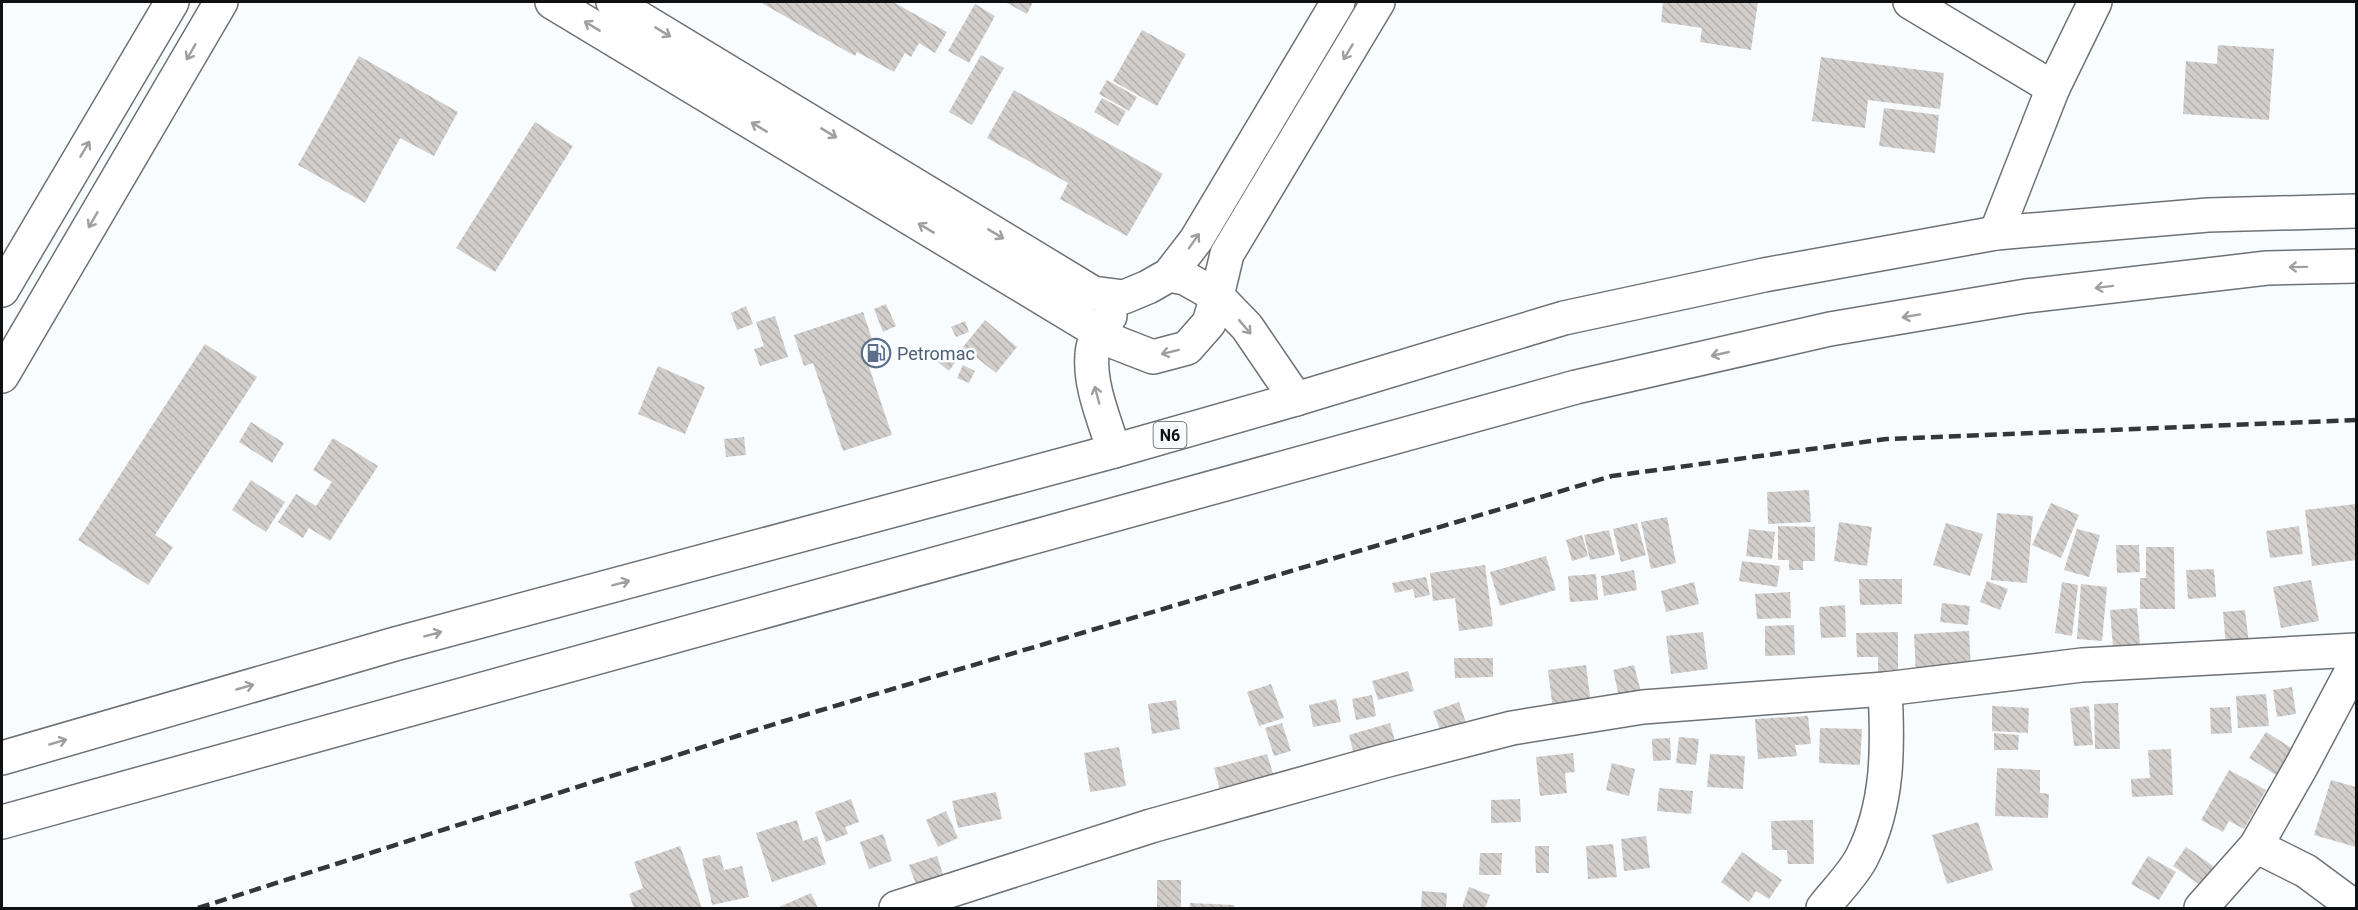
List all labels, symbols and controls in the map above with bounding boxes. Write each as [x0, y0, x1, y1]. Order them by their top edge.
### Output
one-way arrow [584, 19, 601, 31]
one-way arrow [654, 25, 671, 38]
one-way arrow [185, 43, 197, 60]
one-way arrow [1342, 43, 1354, 60]
one-way arrow [751, 121, 768, 133]
one-way arrow [820, 128, 837, 140]
one-way arrow [79, 141, 91, 158]
one-way arrow [86, 211, 98, 228]
one-way arrow [918, 222, 935, 234]
one-way arrow [987, 229, 1004, 241]
one-way arrow [1188, 234, 1200, 250]
one-way arrow [2289, 262, 2309, 273]
one-way arrow [2095, 282, 2115, 293]
one-way arrow [1902, 310, 1922, 321]
one-way arrow [1239, 319, 1252, 335]
fuel station icon: Petromac [860, 337, 892, 369]
place label: Petromac [897, 343, 975, 364]
one-way arrow [1161, 347, 1180, 359]
one-way arrow [1711, 349, 1730, 361]
one-way arrow [1091, 385, 1103, 404]
road number: N6 [1154, 422, 1186, 448]
one-way arrow [611, 577, 630, 589]
one-way arrow [423, 628, 442, 639]
one-way arrow [235, 681, 254, 693]
one-way arrow [48, 735, 67, 747]

